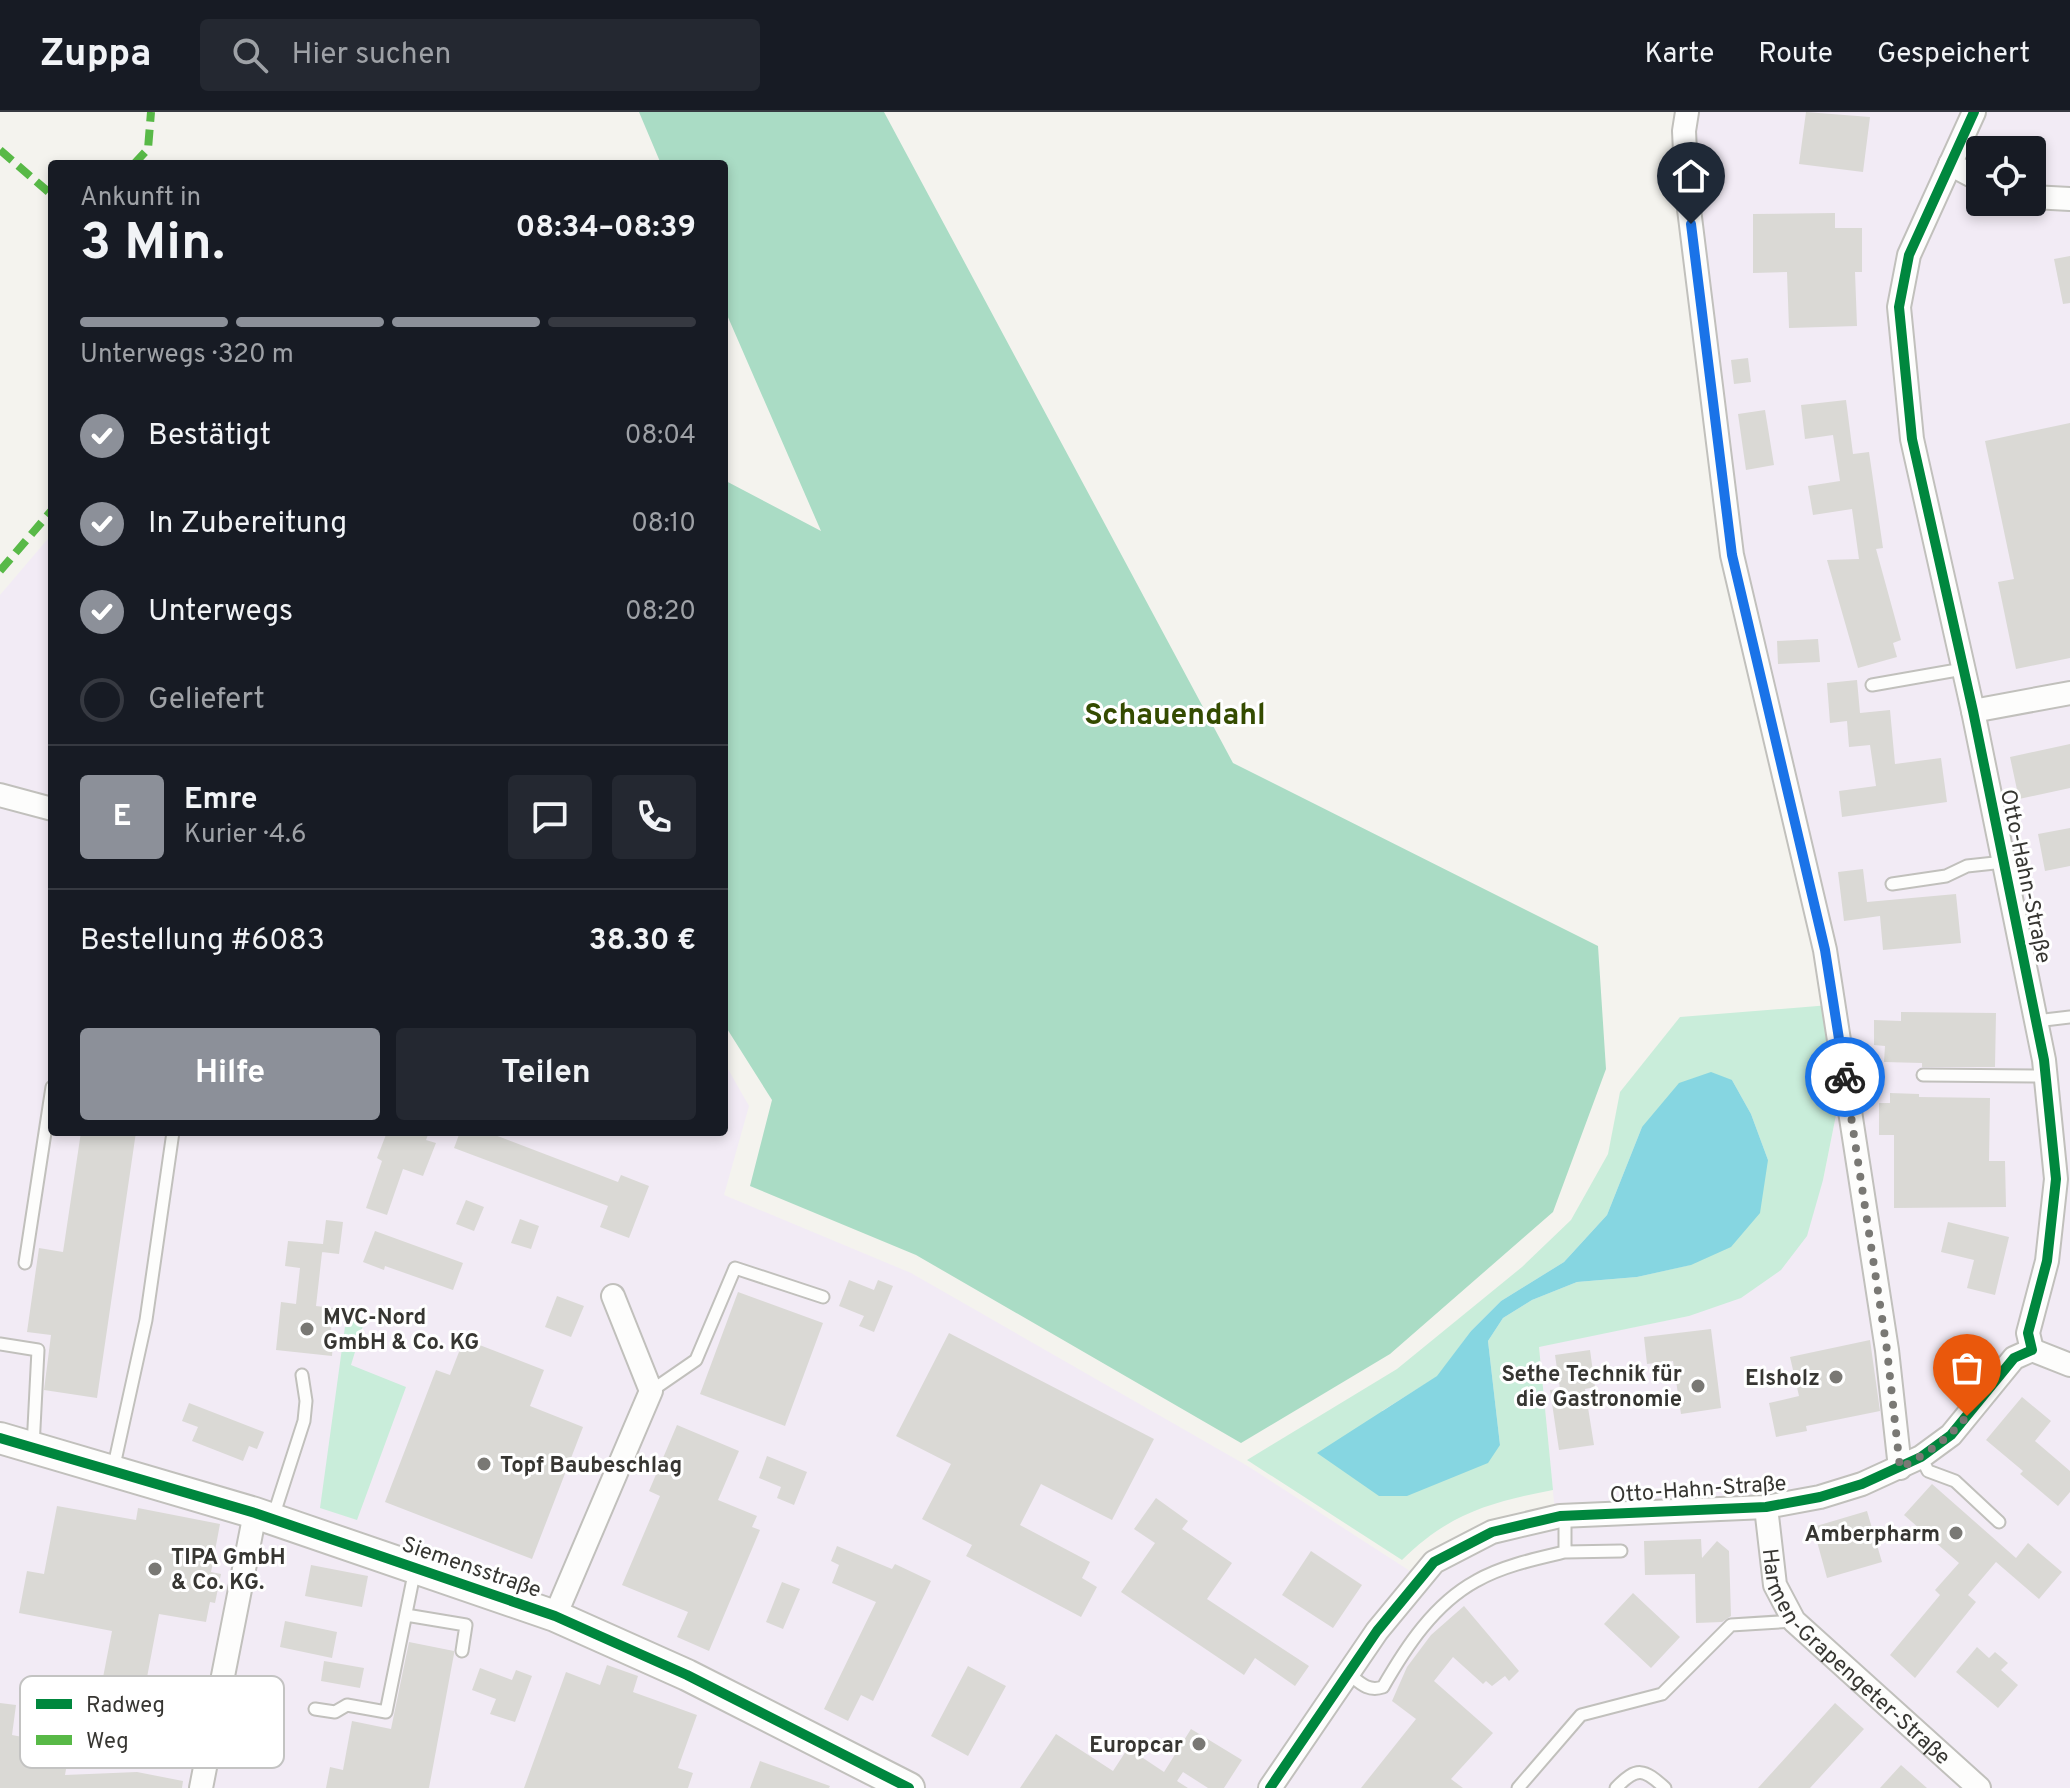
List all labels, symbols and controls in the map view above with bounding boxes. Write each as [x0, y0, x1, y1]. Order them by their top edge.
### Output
search box [200, 19, 760, 91]
text: Zuppa [40, 31, 152, 80]
icon: search [228, 33, 272, 77]
text: Hier suchen [292, 37, 452, 74]
text: Karte [1644, 37, 1714, 73]
text: Route [1758, 37, 1833, 73]
text: Gespeichert [1877, 37, 2030, 73]
map controls [1966, 136, 2046, 216]
button: locate [1966, 136, 2046, 216]
pin [1657, 142, 1725, 224]
icon: home [1669, 154, 1713, 198]
text: Ankunft in [80, 182, 201, 215]
text: 08:34–08:39 [516, 210, 696, 247]
text: 3 Min. [80, 212, 225, 278]
text: Unterwegs · 320 m [80, 339, 294, 372]
icon: check [80, 414, 124, 458]
text: Bestätigt [148, 418, 271, 455]
text: 08:04 [625, 420, 696, 453]
icon: check [80, 502, 124, 546]
text: In Zubereitung [148, 506, 347, 543]
text: 08:10 [631, 508, 696, 541]
icon: check [80, 590, 124, 634]
text: Unterwegs [148, 594, 293, 631]
text: 08:20 [625, 596, 696, 629]
text: Geliefert [148, 682, 265, 719]
district label: Schauendahl [1084, 698, 1266, 735]
button: chat [508, 775, 592, 859]
button: phone [612, 775, 696, 859]
text: Emre [184, 782, 257, 819]
street label: Otto-Hahn-Straße [1993, 787, 2056, 966]
text: E [113, 799, 131, 836]
text: Kurier · 4.6 [184, 819, 307, 852]
text: Bestellung #6083 [80, 923, 325, 960]
text: 38.30 € [589, 923, 696, 960]
button: Hilfe [80, 1028, 380, 1120]
button: Teilen [396, 1028, 696, 1120]
courier [1805, 1037, 1885, 1117]
icon: bike [1823, 1055, 1867, 1099]
place label: MVC-Nord GmbH & Co. KG [323, 1305, 479, 1357]
marker: MVC-Nord GmbH & Co. KG [298, 1320, 316, 1338]
pin [1933, 1334, 2001, 1416]
icon: bag [1945, 1346, 1989, 1390]
place label: Sethe Technik für die Gastronomie [1501, 1362, 1682, 1414]
place label: Elsholz [1745, 1366, 1820, 1393]
marker: Elsholz [1827, 1368, 1845, 1386]
marker: Sethe Technik für die Gastronomie [1689, 1377, 1707, 1395]
place label: Topf Baubeschlag [500, 1453, 682, 1480]
marker: Topf Baubeschlag [475, 1455, 493, 1473]
street label: Otto-Hahn-Straße [1609, 1471, 1787, 1510]
place label: Amberpharm [1805, 1522, 1940, 1549]
marker: Amberpharm [1947, 1524, 1965, 1542]
street label: Siemensstraße [398, 1532, 544, 1605]
place label: TIPA GmbH & Co. KG. [171, 1545, 286, 1597]
street label: Harmen-Grapengeter-Straße [1755, 1547, 1955, 1772]
marker: TIPA GmbH & Co. KG. [146, 1560, 164, 1578]
legend [20, 1676, 284, 1768]
text: Radweg [86, 1693, 165, 1720]
text: Weg [86, 1729, 129, 1756]
place label: Europcar [1089, 1733, 1183, 1760]
marker: Europcar [1190, 1735, 1208, 1753]

